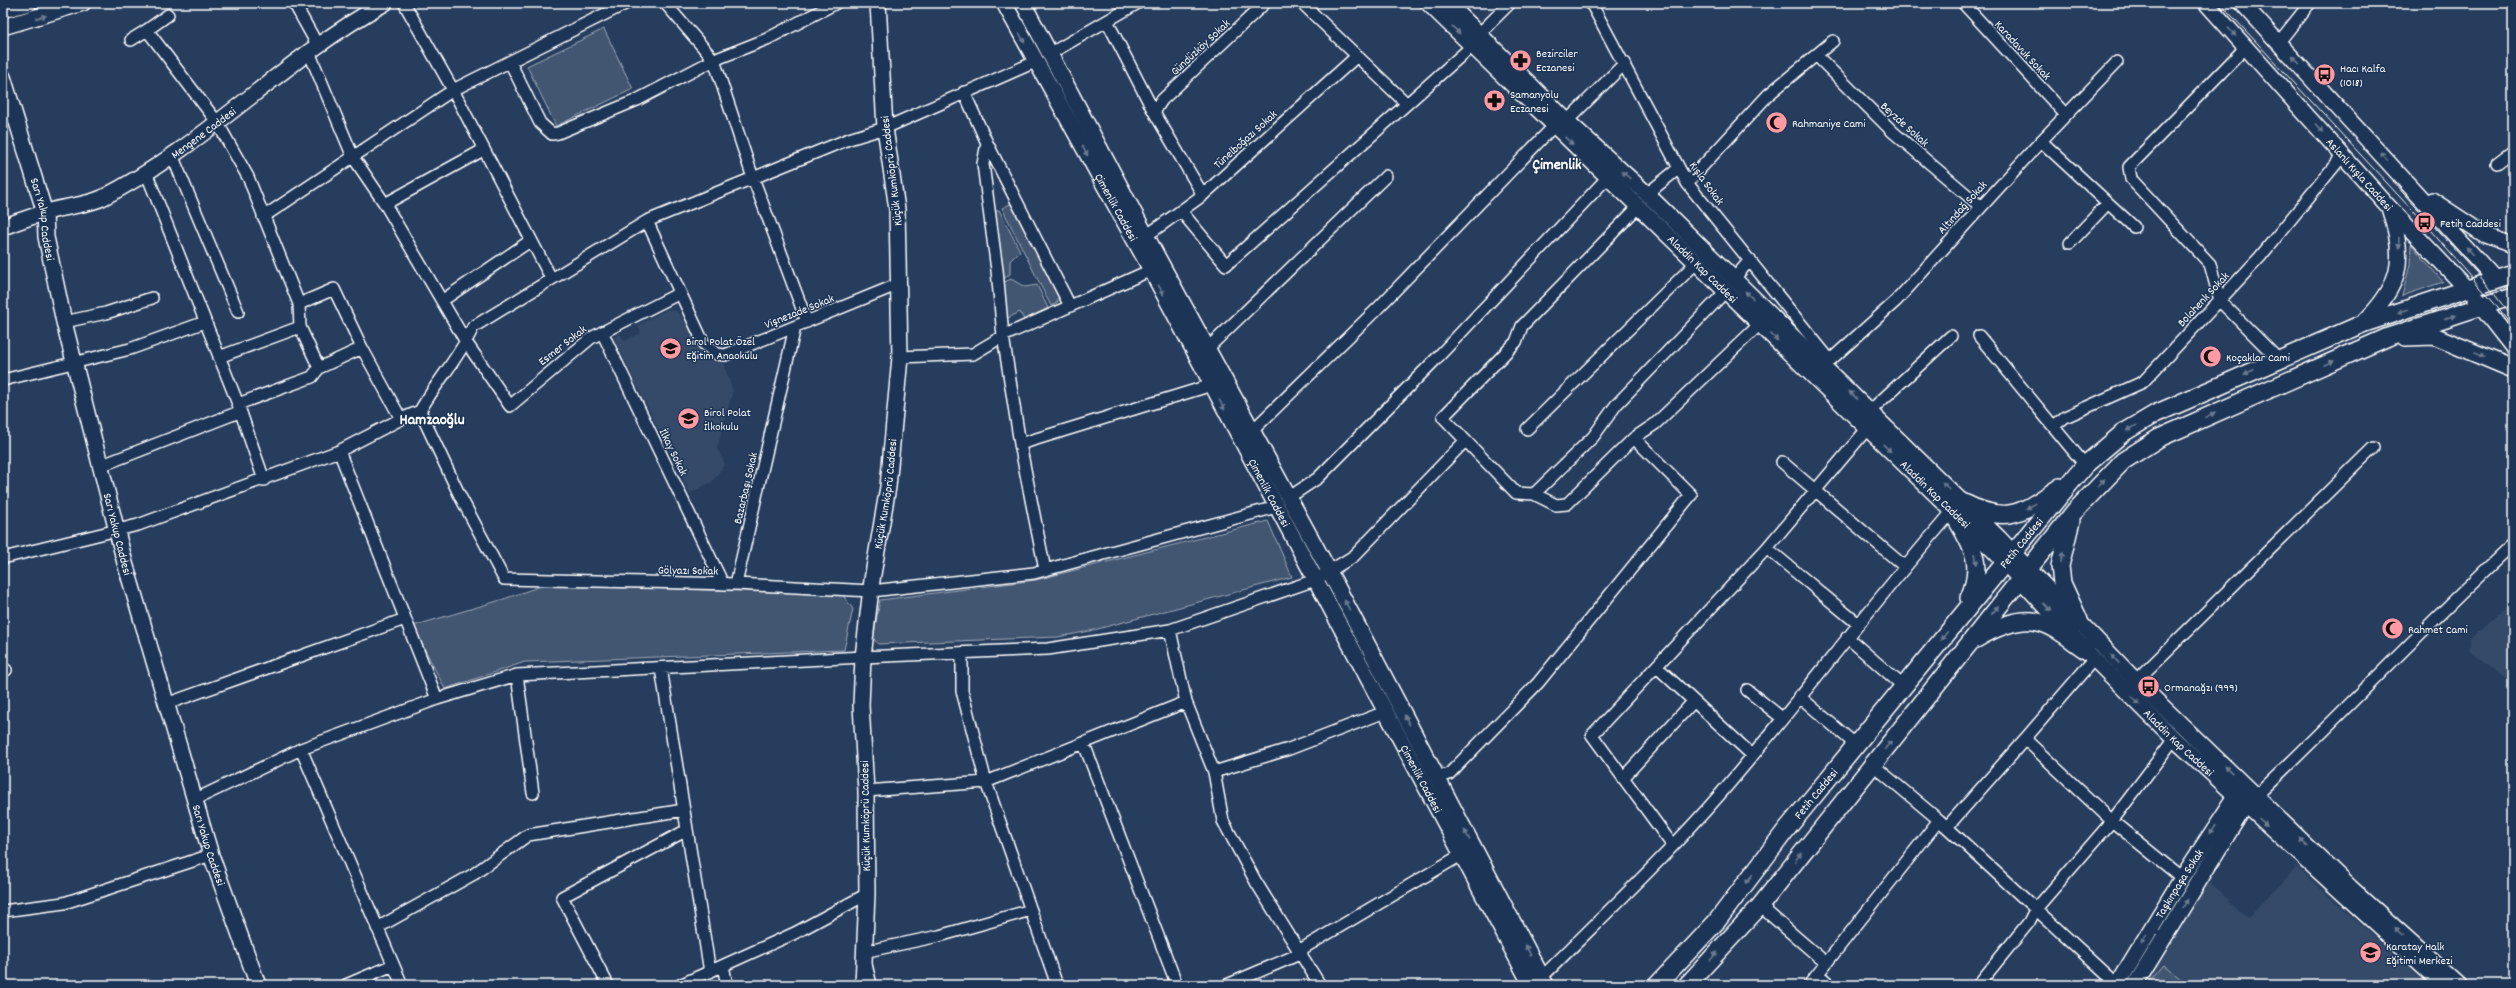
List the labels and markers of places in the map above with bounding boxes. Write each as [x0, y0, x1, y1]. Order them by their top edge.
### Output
place label: Bezirciler Eczanesi [1536, 46, 1578, 77]
pharmacy icon: Bezirciler Eczanesi [1507, 47, 1533, 73]
place label: Hacı Kalfa (1018) [2340, 61, 2386, 92]
bus stop icon: Hacı Kalfa (1018) [2312, 62, 2338, 88]
place label: Samanyolu Eczanesi [1510, 87, 1559, 118]
pharmacy icon: Samanyolu Eczanesi [1482, 88, 1508, 114]
mosque icon: Rahmaniye Cami [1763, 110, 1789, 136]
place label: Rahmaniye Cami [1792, 116, 1865, 133]
bus stop icon: Fetih Caddesi [2411, 210, 2437, 236]
place label: Fetih Caddesi [2440, 216, 2501, 233]
place label: Birol Polat Özel Eğitim Anaokulu [686, 334, 758, 365]
school or university icon: Birol Polat Özel Eğitim Anaokulu [657, 335, 683, 361]
mosque icon: Koçaklar Cami [2197, 344, 2223, 370]
place label: Koçaklar Cami [2226, 350, 2290, 367]
place label: Birol Polat İlkokulu [704, 405, 752, 436]
school or university icon: Birol Polat İlkokulu [676, 406, 702, 432]
mosque icon: Rahmet Cami [2379, 616, 2405, 642]
place label: Rahmet Cami [2408, 622, 2468, 639]
bus stop icon: Ormanağzı (999) [2136, 674, 2162, 700]
place label: Ormanağzı (999) [2164, 680, 2238, 697]
place label: Karatay Halk Eğitimi Merkezi [2386, 939, 2452, 970]
school or university icon: Karatay Halk Eğitimi Merkezi [2358, 940, 2384, 966]

